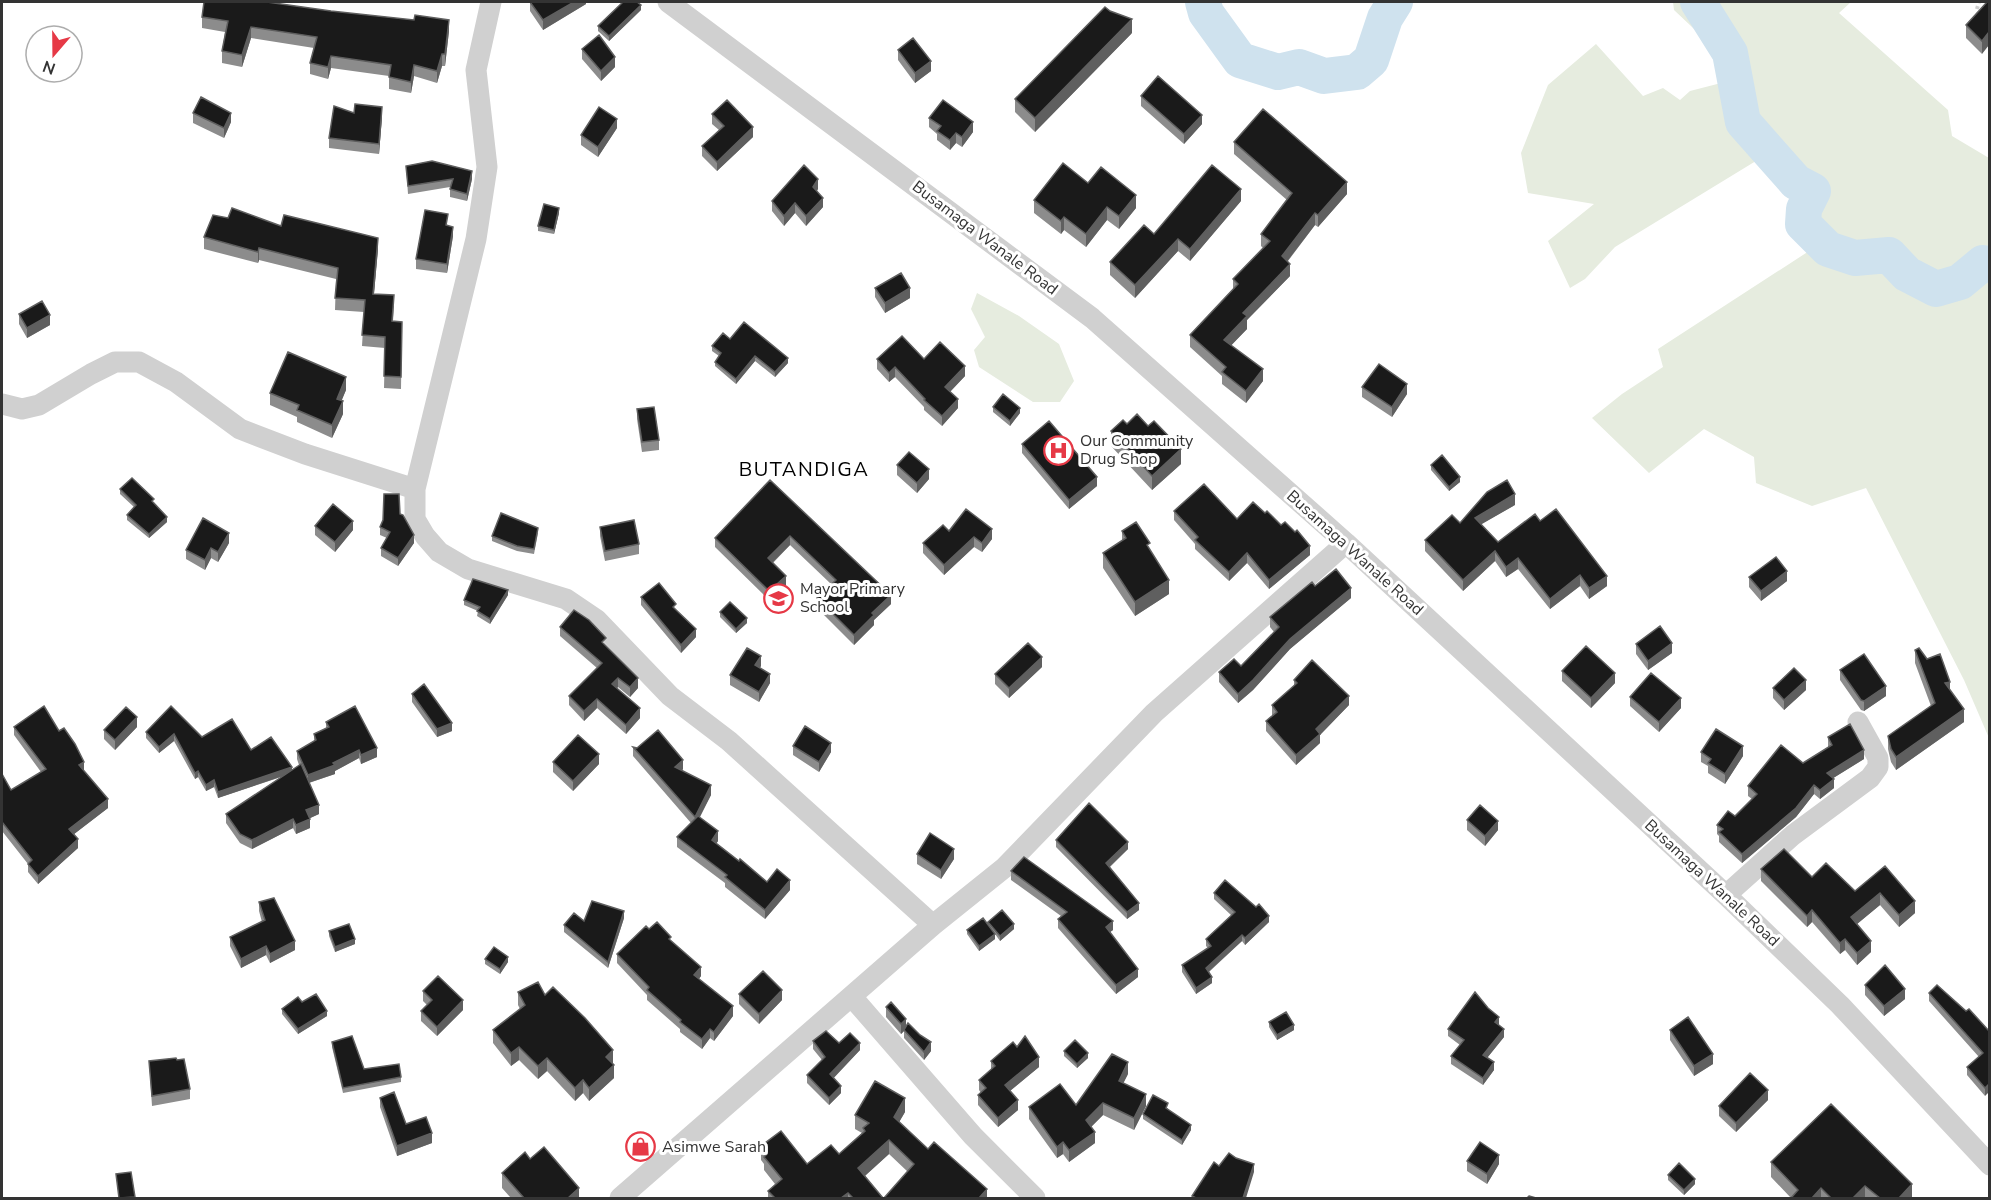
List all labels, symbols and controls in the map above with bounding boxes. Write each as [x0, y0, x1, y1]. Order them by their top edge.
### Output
north arrow [24, 24, 84, 84]
text: N [40, 55, 59, 80]
street label: Busamaga Wanale Road [908, 176, 1062, 300]
place label: Our Community Drug Shop [1080, 430, 1194, 470]
hospital icon: Our Community Drug Shop [1043, 434, 1075, 466]
district label: BUTANDIGA [739, 456, 869, 483]
street label: Busamaga Wanale Road [1282, 485, 1428, 621]
place label: Mayor Primary School [800, 578, 906, 618]
school or university icon: Mayor Primary School [763, 582, 795, 614]
street label: Busamaga Wanale Road [1640, 814, 1784, 952]
shop icon: Asimwe Sarah [625, 1131, 657, 1163]
place label: Asimwe Sarah [662, 1136, 766, 1158]

